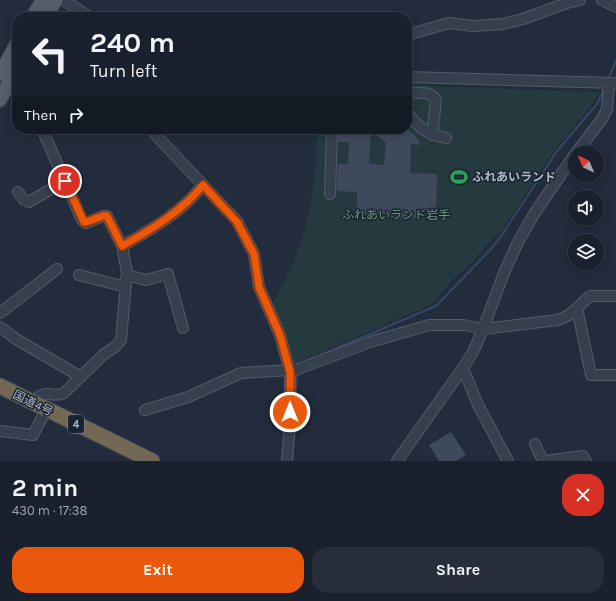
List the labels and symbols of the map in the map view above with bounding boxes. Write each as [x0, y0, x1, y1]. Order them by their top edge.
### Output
north arrow [568, 146, 604, 182]
pin [48, 164, 82, 198]
sports icon: ふれあいランド [449, 167, 469, 187]
place label: ふれあいランド [472, 170, 556, 184]
park label: ふれあいランド岩手 [342, 208, 450, 222]
street label: 国道4号 [11, 387, 55, 419]
position arrow [269, 391, 311, 433]
road number: 4 [68, 415, 84, 433]

